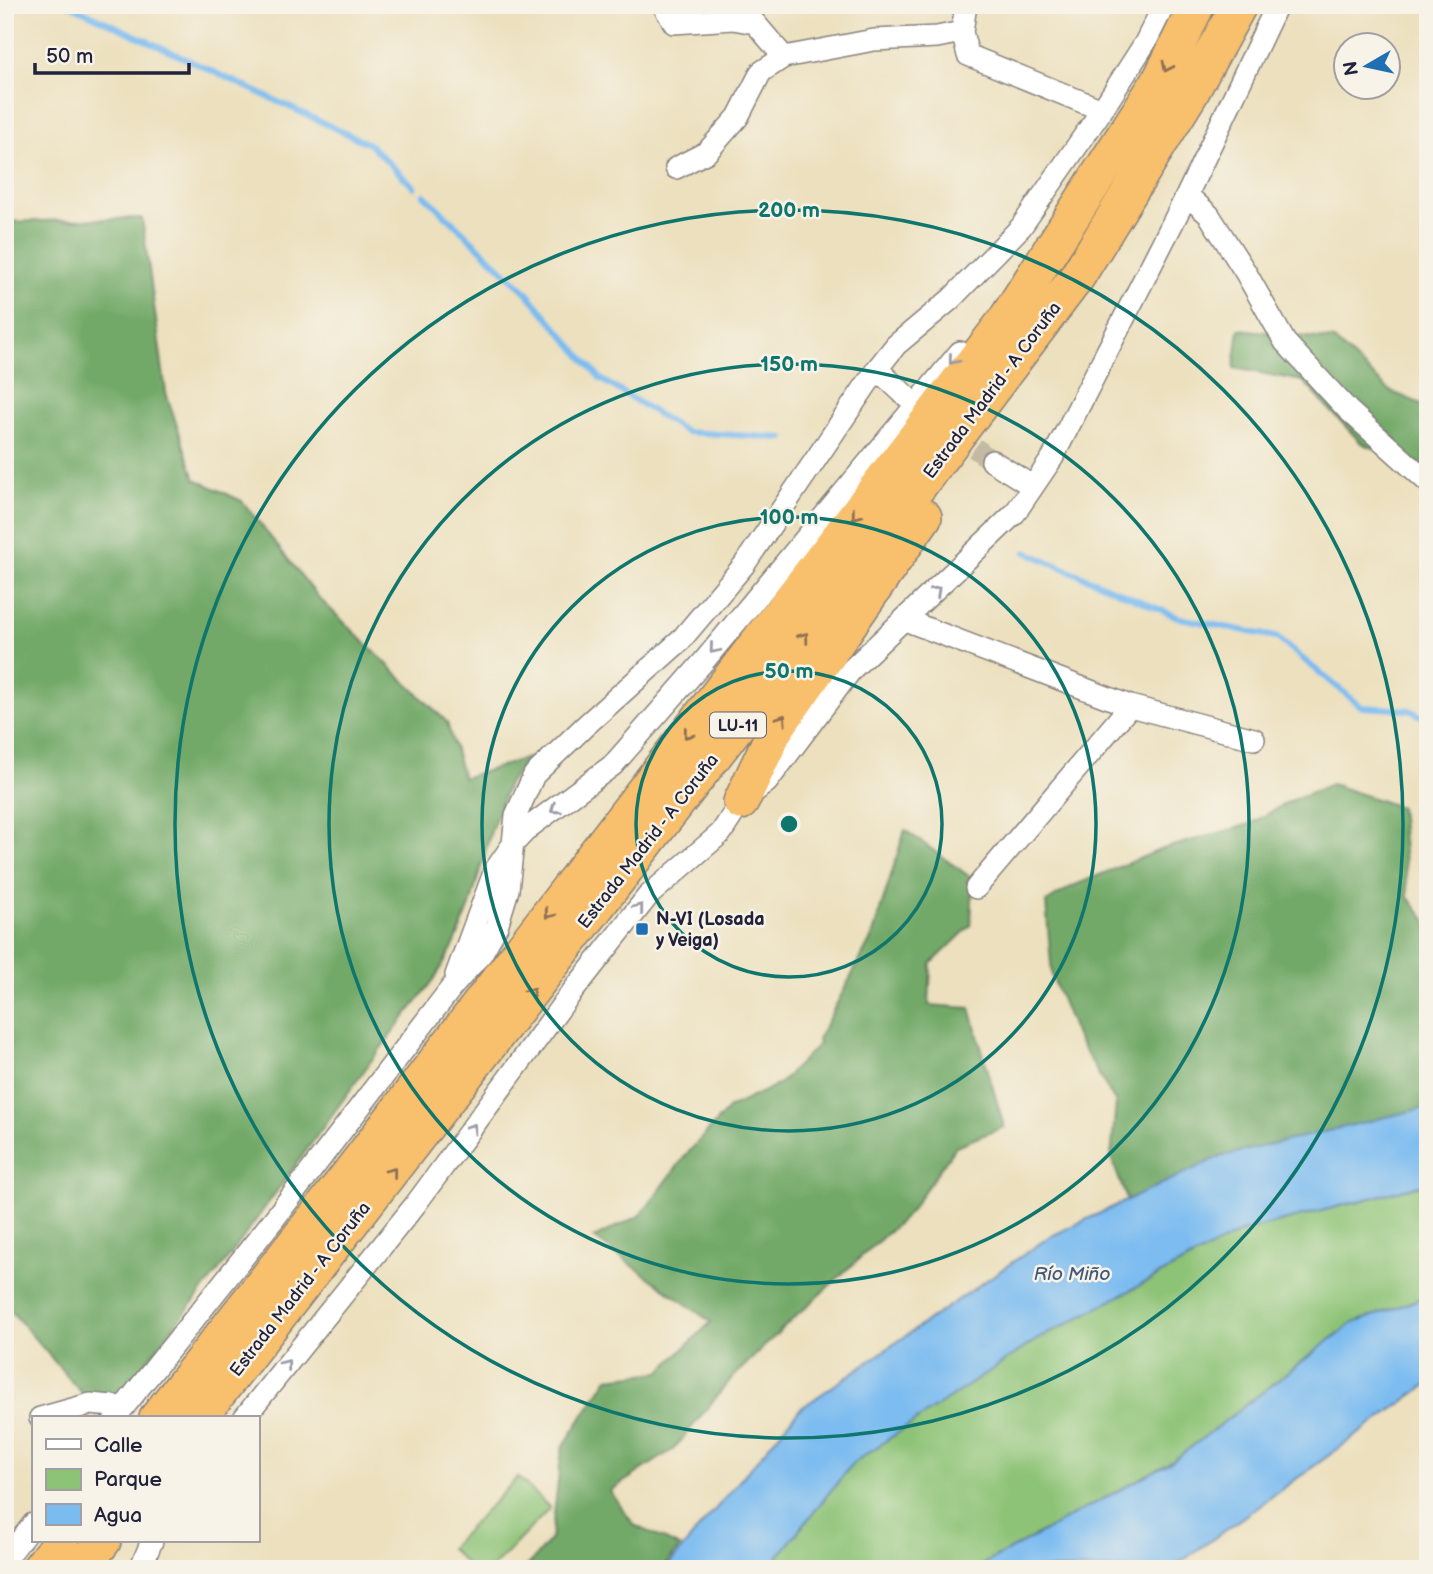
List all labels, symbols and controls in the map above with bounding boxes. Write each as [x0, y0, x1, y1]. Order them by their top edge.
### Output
scale bar [35, 32, 189, 76]
north arrow [1332, 32, 1402, 102]
text: 50 m [46, 44, 93, 69]
one-way arrow [1161, 60, 1175, 72]
text: N [1339, 60, 1364, 77]
text: 200 m [758, 198, 820, 223]
street label: Estrada Madrid - A Coruña [919, 298, 1066, 483]
text: 150 m [760, 352, 818, 377]
one-way arrow [949, 353, 962, 365]
text: 100 m [760, 505, 818, 530]
one-way arrow [852, 507, 865, 520]
one-way arrow [928, 586, 941, 599]
one-way arrow [796, 632, 809, 645]
one-way arrow [710, 641, 723, 653]
text: 50 m [765, 659, 813, 684]
road number: LU-11 [710, 712, 766, 738]
one-way arrow [774, 714, 786, 727]
one-way arrow [683, 727, 696, 739]
street label: Estrada Madrid - A Coruña [574, 750, 723, 933]
one-way arrow [550, 801, 563, 813]
centre of rings [777, 812, 801, 836]
one-way arrow [631, 903, 644, 915]
one-way arrow [545, 907, 557, 919]
place label: N-VI (Losada y Veiga) [656, 909, 765, 951]
marker: N-VI (Losada y Veiga) [634, 921, 650, 937]
one-way arrow [523, 987, 536, 999]
one-way arrow [463, 1123, 476, 1135]
one-way arrow [383, 1167, 396, 1179]
street label: Estrada Madrid - A Coruña [226, 1198, 375, 1381]
water label: Río Miño [1034, 1263, 1110, 1286]
one-way arrow [277, 1360, 290, 1372]
legend [32, 1416, 259, 1542]
text: Calle [94, 1433, 143, 1458]
text: Parque [94, 1467, 162, 1492]
text: Agua [94, 1503, 142, 1528]

